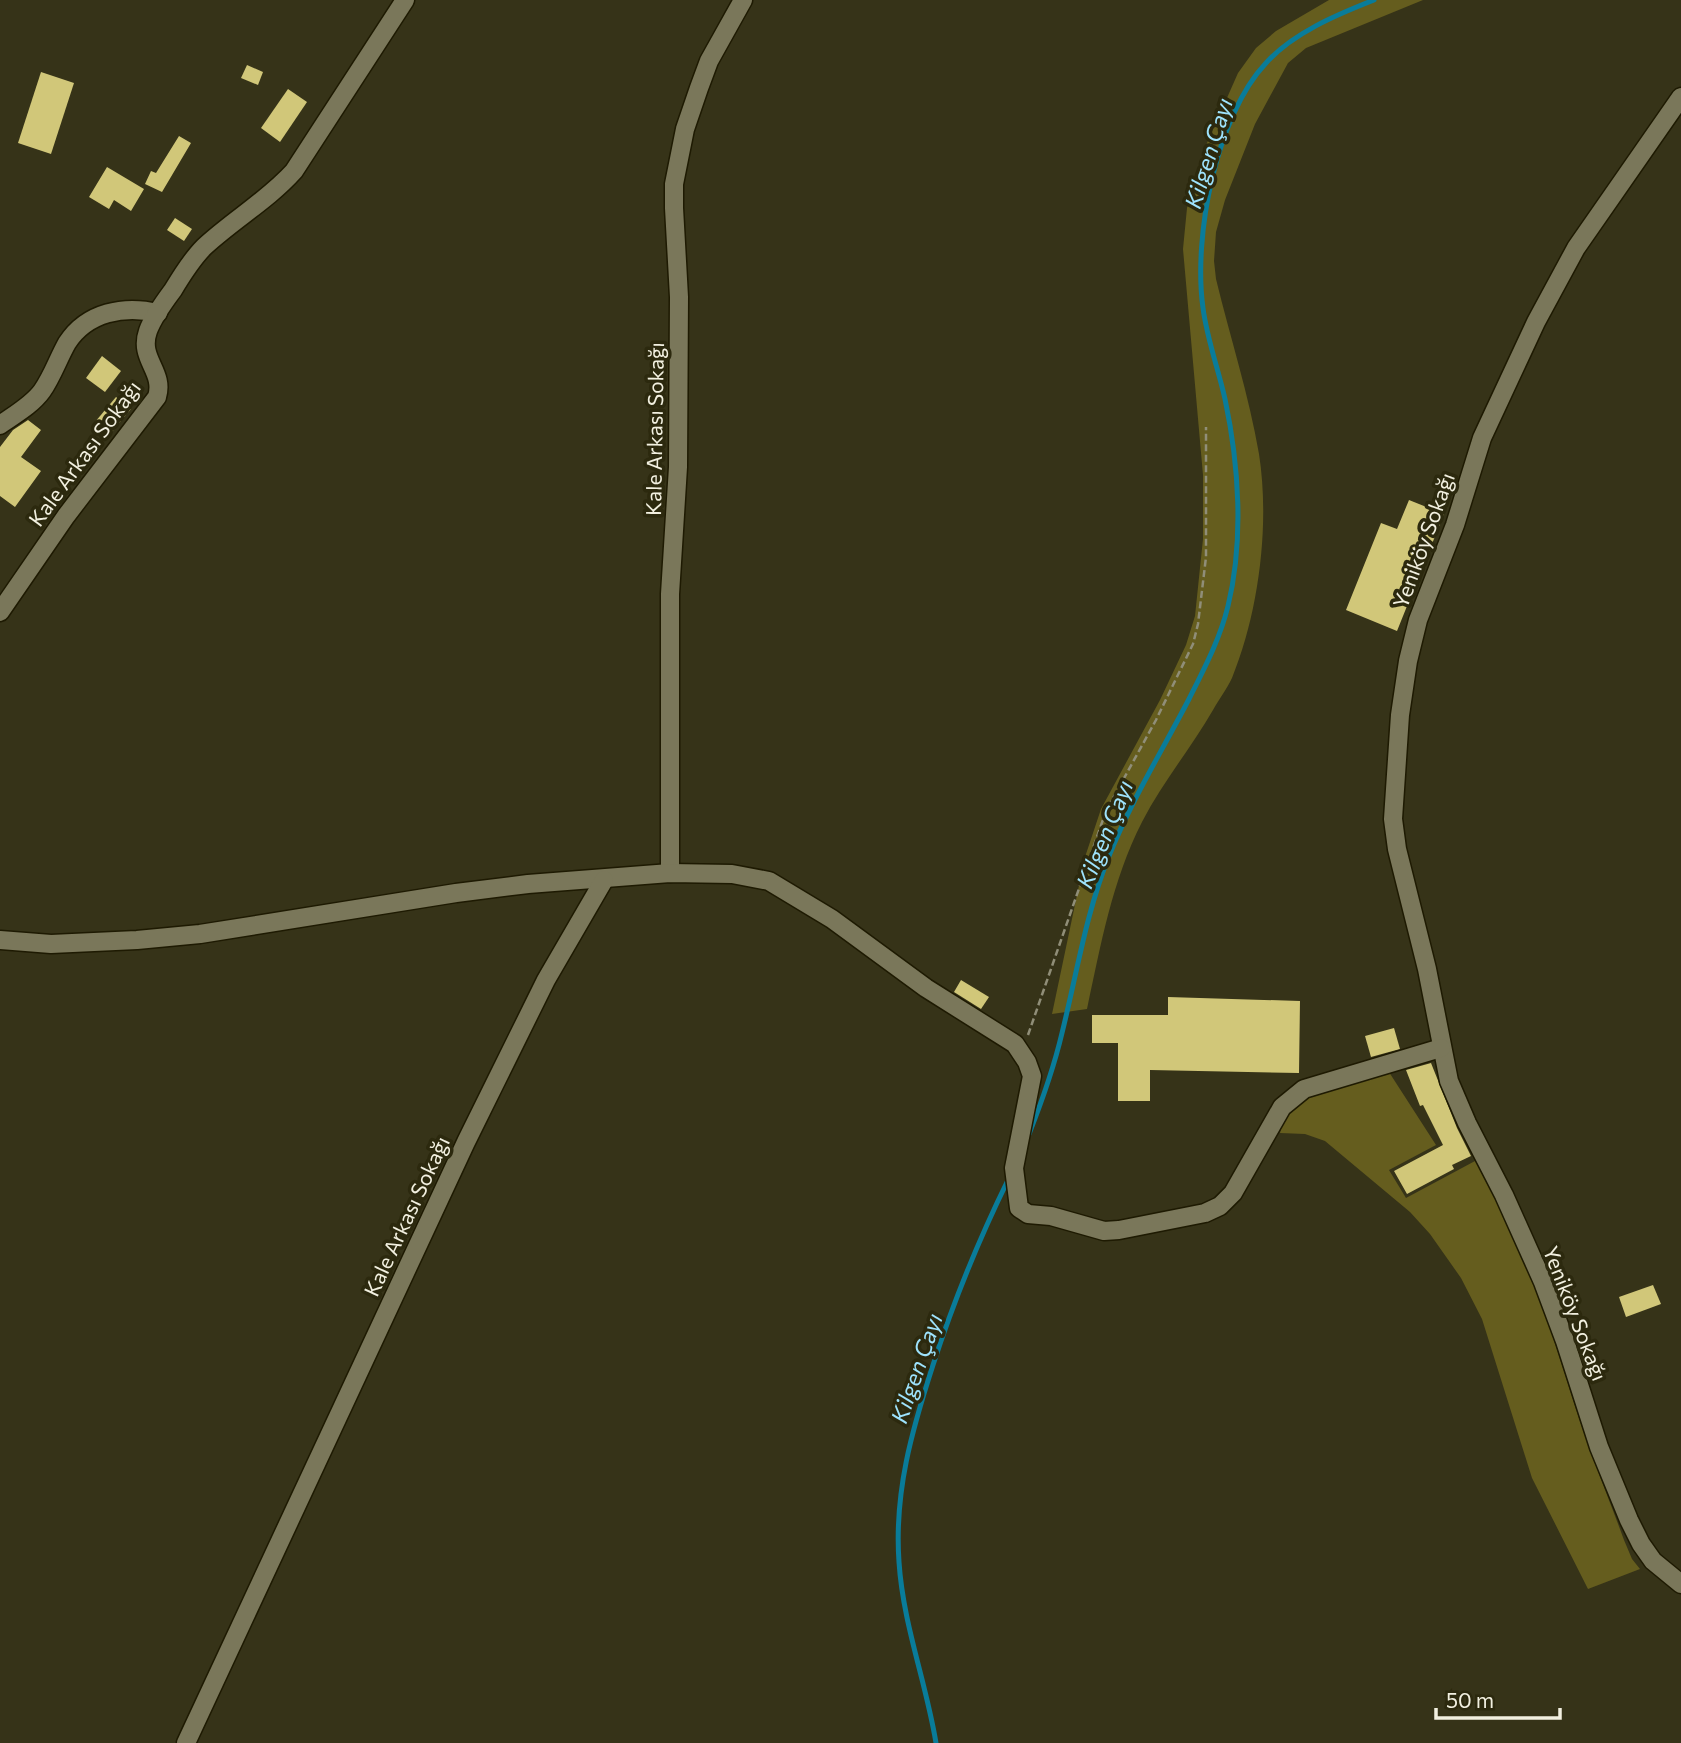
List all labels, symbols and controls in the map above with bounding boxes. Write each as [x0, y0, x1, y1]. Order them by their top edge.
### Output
water label: Kilgen Çayı [1178, 94, 1238, 212]
street label: Kale Arkası Sokağı [640, 342, 668, 516]
street label: Kale Arkası Sokağı [23, 375, 145, 531]
street label: Yeniköy Sokağı [1387, 469, 1459, 611]
water label: Kilgen Çayı [1070, 776, 1138, 892]
street label: Kale Arkası Sokağı [358, 1132, 454, 1300]
street label: Yeniköy Sokağı [1539, 1242, 1613, 1384]
water label: Kilgen Çayı [884, 1309, 948, 1427]
scale bar [1436, 1676, 1560, 1720]
text: 50 m [1446, 1687, 1494, 1712]

